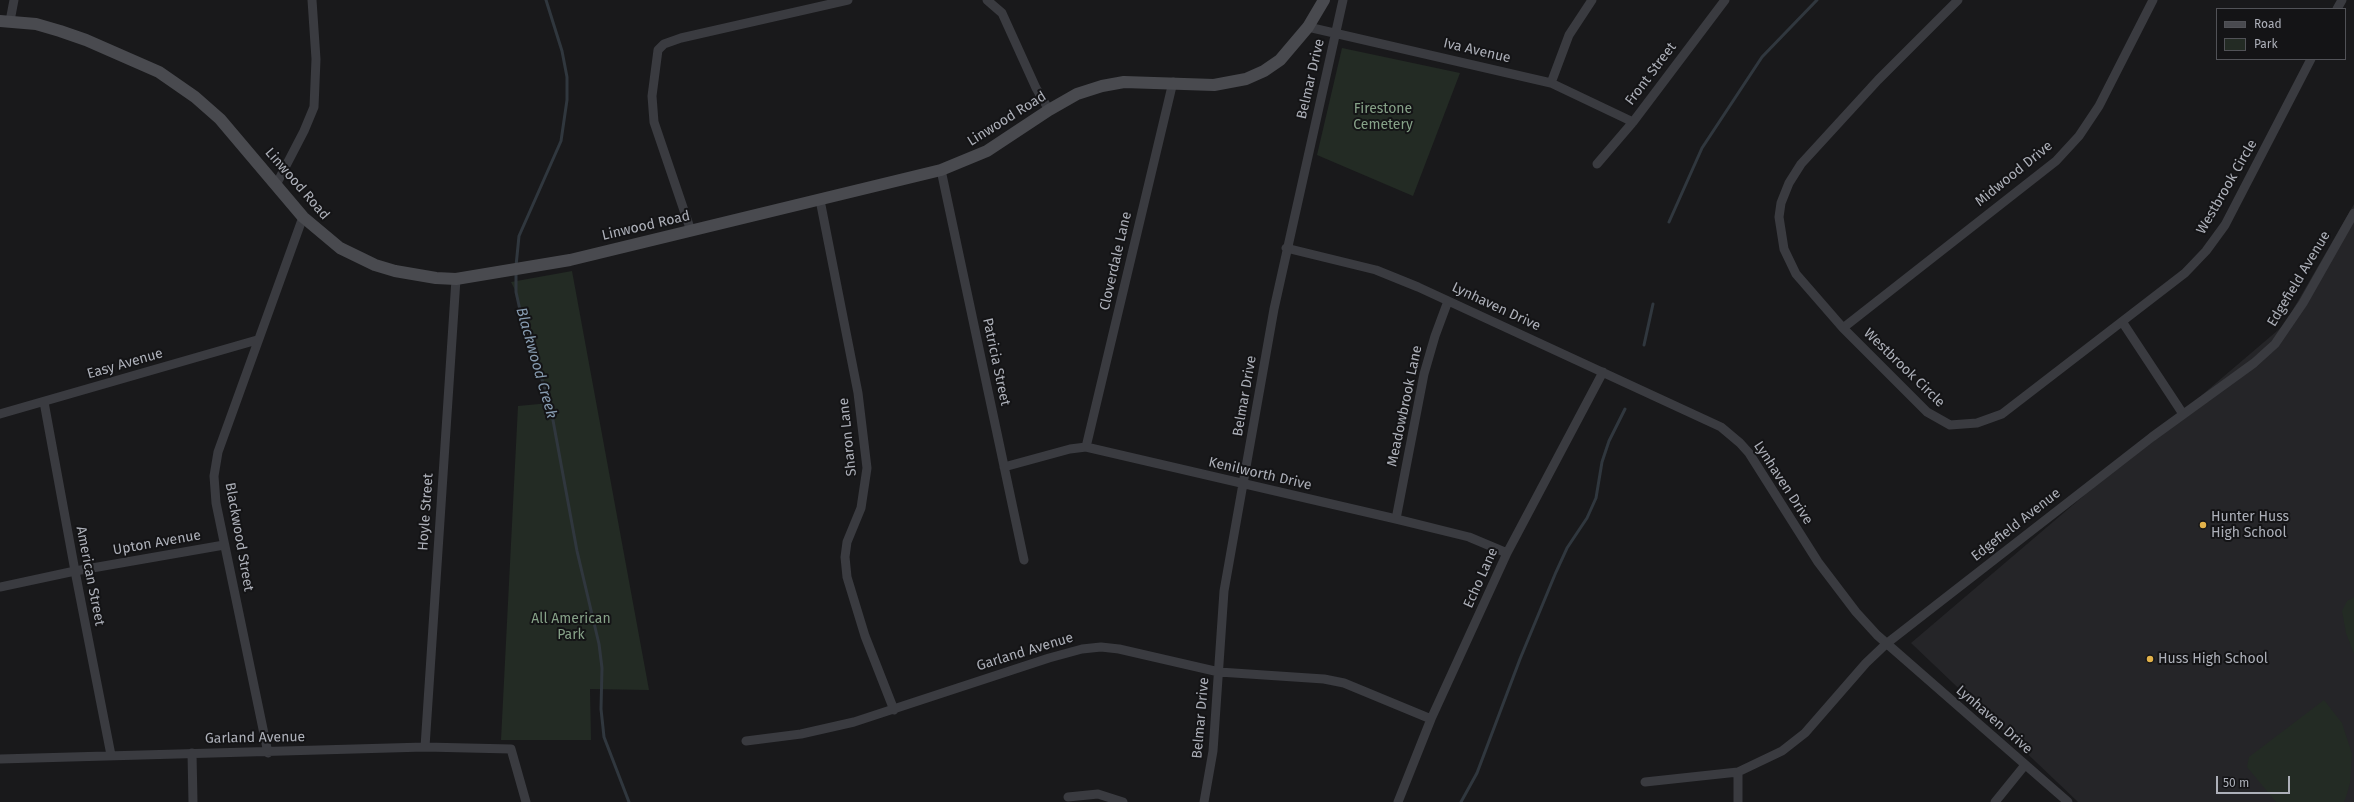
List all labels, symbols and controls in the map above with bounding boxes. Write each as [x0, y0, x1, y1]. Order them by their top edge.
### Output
legend [2216, 8, 2346, 60]
text: Road [2254, 17, 2282, 31]
street label: Iva Avenue [1442, 35, 1512, 67]
street label: Belmar Drive [1294, 37, 1328, 121]
text: Park [2254, 37, 2278, 51]
street label: Front Street [1622, 39, 1680, 109]
street label: Linwood Road [964, 88, 1050, 150]
park label: Firestone Cemetery [1353, 101, 1413, 134]
street label: Westbrook Circle [2193, 137, 2261, 237]
street label: Midwood Drive [1972, 138, 2056, 210]
street label: Linwood Road [261, 145, 333, 223]
street label: Linwood Road [600, 208, 692, 244]
street label: Cloverdale Lane [1096, 210, 1136, 312]
street label: Edgefield Avenue [2264, 228, 2334, 330]
street label: Lynhaven Drive [1449, 279, 1543, 335]
water label: Blackwood Creek [512, 305, 560, 421]
street label: Patricia Street [978, 317, 1014, 407]
street label: Westbrook Circle [1860, 325, 1948, 411]
street label: Meadowbrook Lane [1384, 344, 1426, 468]
street label: Easy Avenue [85, 345, 165, 383]
street label: Belmar Drive [1230, 354, 1260, 438]
street label: Sharon Lane [836, 397, 860, 477]
street label: Lynhaven Drive [1750, 438, 1816, 528]
street label: Kenilworth Drive [1207, 454, 1313, 494]
street label: Hoyle Street [415, 473, 437, 551]
street label: Blackwood Street [221, 481, 257, 593]
street label: Edgefield Avenue [1968, 485, 2064, 565]
place label: Hunter Huss High School [2211, 509, 2289, 542]
marker: Hunter Huss High School [2198, 520, 2208, 530]
street label: American Street [72, 525, 108, 627]
street label: Upton Avenue [112, 527, 202, 559]
street label: Echo Lane [1460, 545, 1502, 611]
park label: All American Park [531, 611, 611, 644]
street label: Garland Avenue [975, 629, 1075, 675]
place label: Huss High School [2158, 651, 2268, 667]
marker: Huss High School [2145, 654, 2155, 664]
street label: Belmar Drive [1189, 677, 1213, 759]
street label: Lynhaven Drive [1952, 682, 2036, 758]
street label: Garland Avenue [205, 729, 305, 747]
scale bar [2218, 768, 2292, 794]
text: 50 m [2223, 776, 2249, 790]

